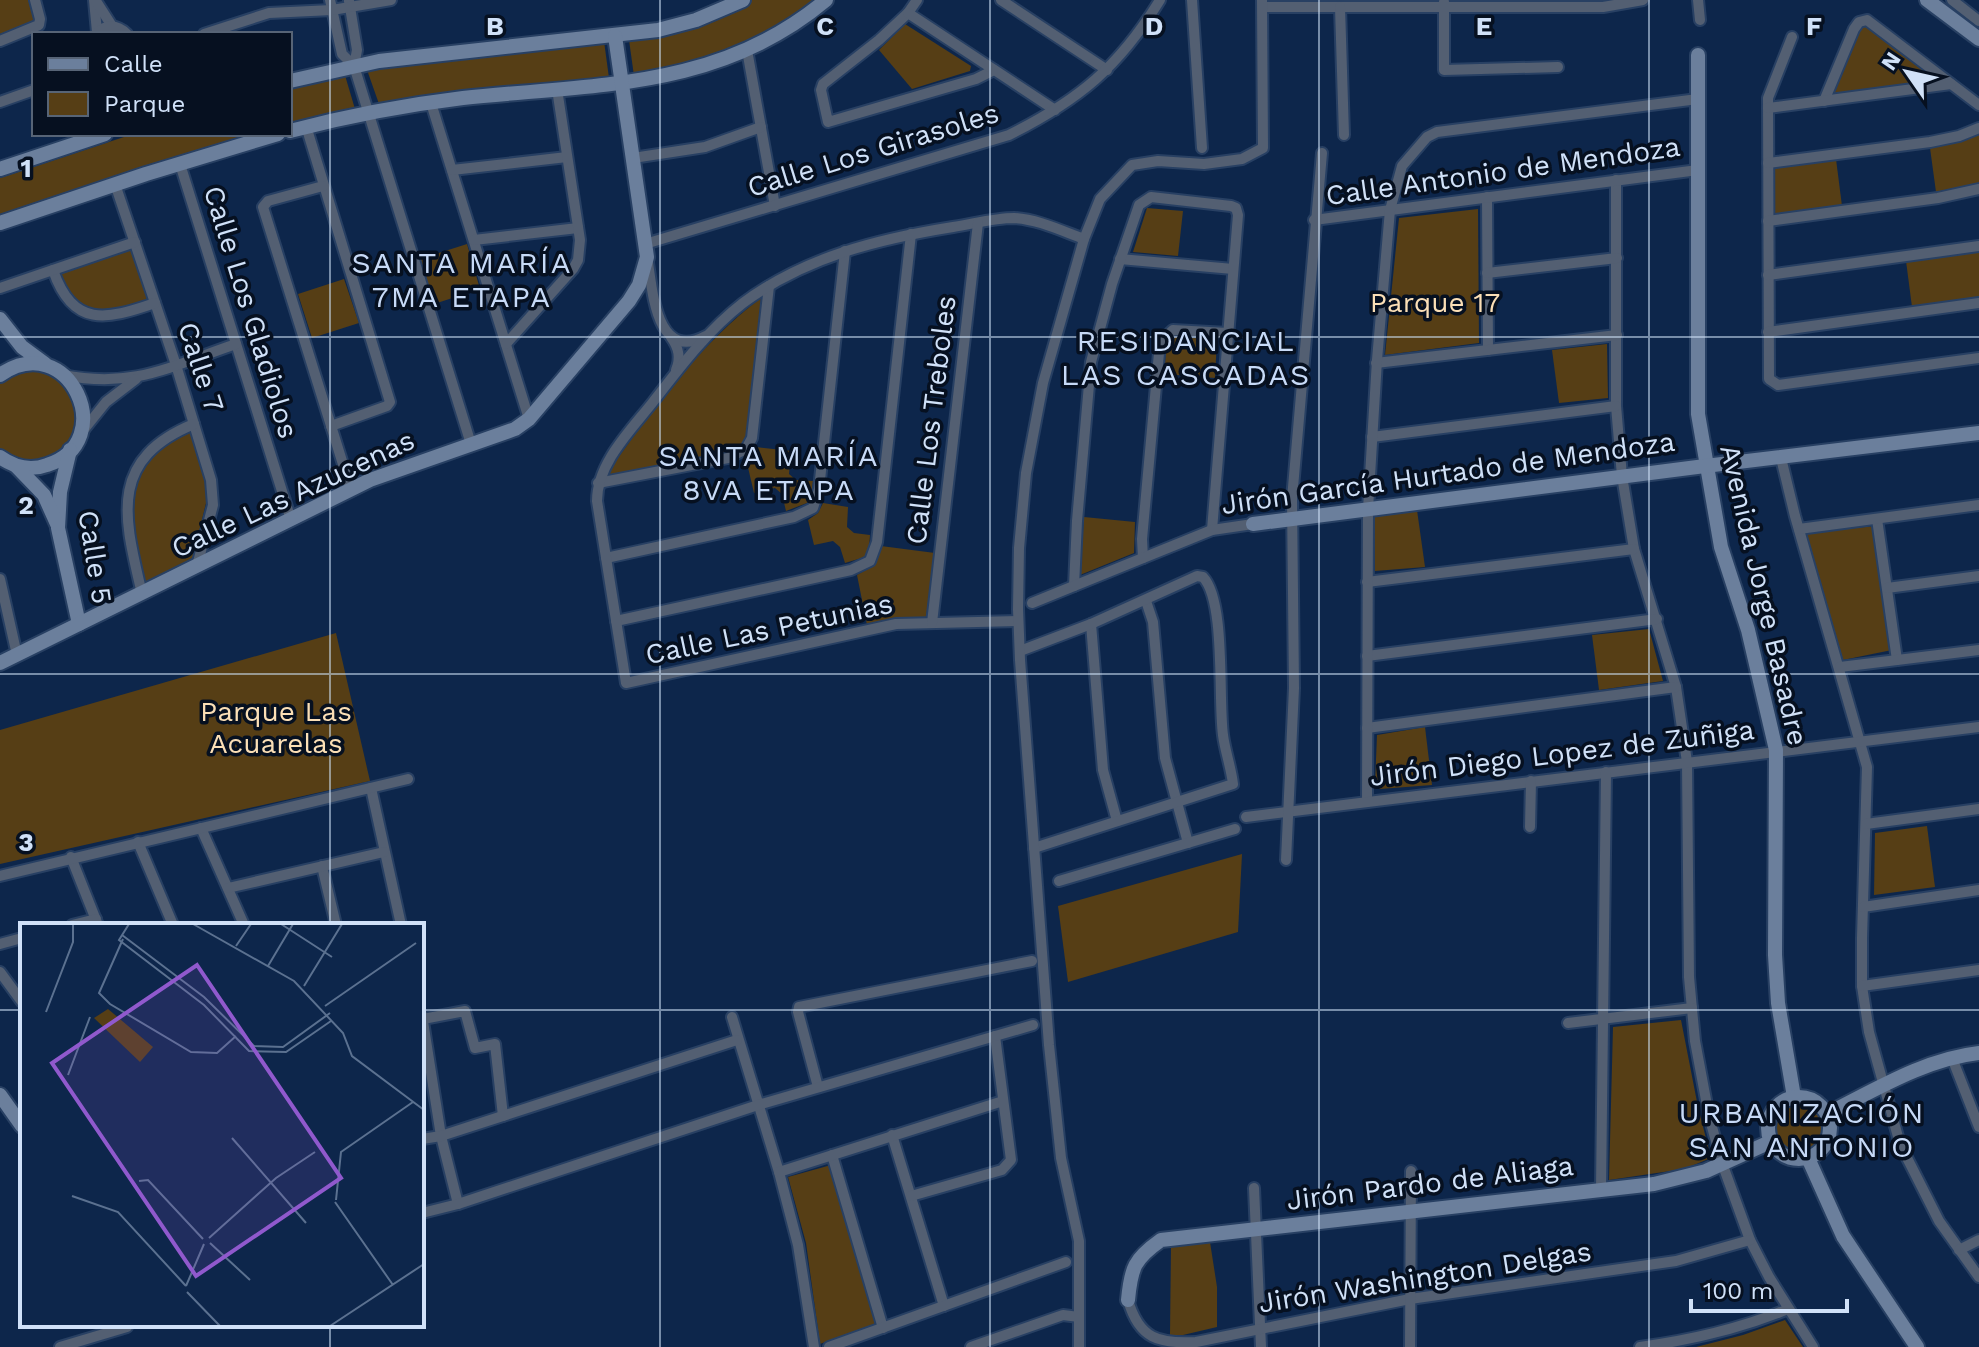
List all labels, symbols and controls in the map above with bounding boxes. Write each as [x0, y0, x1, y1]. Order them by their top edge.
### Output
text: B [486, 11, 504, 41]
text: C [816, 11, 834, 41]
text: D [1145, 11, 1163, 41]
text: E [1476, 11, 1492, 41]
text: F [1806, 11, 1822, 41]
legend [32, 32, 292, 136]
north arrow [1867, 32, 1947, 112]
text: N [1876, 47, 1906, 75]
text: Calle [104, 50, 163, 78]
text: Parque [104, 90, 185, 118]
street label: Calle Los Girasoles [743, 96, 1003, 204]
street label: Calle Antonio de Mendoza [1324, 130, 1682, 212]
text: 1 [20, 153, 32, 183]
street label: Calle Los Gladiolos [197, 182, 305, 442]
district label: SANTA MARÍA 7MA ETAPA [351, 245, 573, 314]
park label: Parque 17 [1370, 286, 1500, 319]
street label: Calle Los Treboles [899, 294, 963, 546]
street label: Calle 7 [171, 318, 231, 416]
district label: RESIDANCIAL LAS CASCADAS [1061, 323, 1311, 392]
street label: Calle Las Azucenas [166, 423, 420, 565]
street label: Jirón García Hurtado de Mendoza [1219, 425, 1677, 521]
district label: SANTA MARÍA 8VA ETAPA [658, 438, 880, 507]
street label: Avenida Jorge Basadre [1713, 441, 1815, 749]
text: 2 [18, 490, 34, 520]
street label: Calle 5 [71, 508, 119, 606]
street label: Calle Las Petunias [642, 587, 896, 671]
park label: Parque Las Acuarelas [200, 695, 352, 760]
street label: Jirón Diego Lopez de Zuñiga [1368, 713, 1756, 793]
text: 3 [18, 827, 34, 857]
inset map [20, 923, 424, 1327]
district label: URBANIZACIÓN SAN ANTONIO [1678, 1095, 1926, 1164]
street label: Jirón Pardo de Aliaga [1285, 1149, 1576, 1217]
street label: Jirón Washington Delgas [1256, 1234, 1594, 1320]
scale bar [1691, 1263, 1847, 1313]
text: 100 m [1703, 1277, 1773, 1305]

